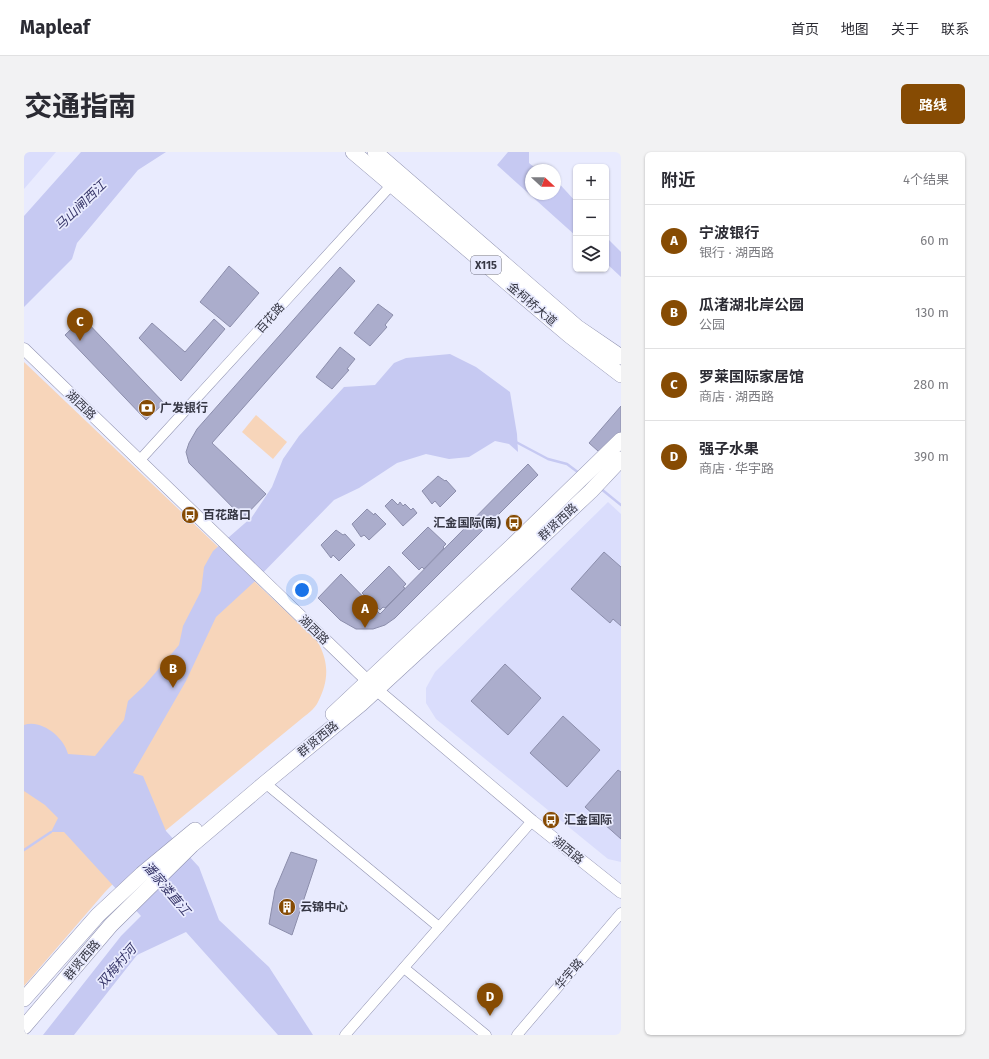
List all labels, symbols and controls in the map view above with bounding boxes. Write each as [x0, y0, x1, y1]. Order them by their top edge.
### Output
text: Mapleaf [20, 16, 90, 39]
text: 首页 [791, 21, 819, 38]
text: 地图 [841, 21, 869, 38]
text: 关于 [891, 21, 919, 38]
text: 联系 [941, 21, 969, 38]
button: 路线 [901, 84, 965, 124]
text: 交通指南 [24, 90, 136, 123]
north arrow [525, 164, 561, 200]
map controls [573, 164, 609, 272]
button: + [573, 164, 609, 200]
text: 附近 [661, 170, 695, 191]
text: 4个结果 [903, 172, 949, 187]
water label: 马山闸西江 [52, 176, 110, 233]
button: − [573, 200, 609, 236]
text: 宁波银行 [699, 224, 759, 242]
text: A [670, 233, 678, 248]
text: 60 m [920, 233, 949, 248]
button: layers [573, 236, 609, 272]
text: 银行 · 湖西路 [699, 245, 774, 260]
road number: X115 [471, 256, 501, 274]
street label: 金柯桥大道 [505, 279, 559, 329]
text: 瓜渚湖北岸公园 [699, 296, 804, 314]
street label: 百花路 [253, 300, 287, 336]
text: B [670, 305, 678, 320]
text: 130 m [915, 305, 949, 320]
pin: C [67, 308, 93, 341]
text: 公园 [699, 317, 725, 332]
text: 罗莱国际家居馆 [699, 368, 804, 386]
text: C [670, 377, 678, 392]
text: 280 m [914, 377, 949, 392]
street label: 湖西路 [63, 387, 99, 423]
text: 商店 · 湖西路 [699, 389, 774, 404]
bank icon: 广发银行 [137, 398, 157, 418]
place label: 广发银行 [160, 401, 208, 415]
text: 强子水果 [699, 440, 759, 458]
text: D [670, 449, 678, 464]
text: 390 m [914, 449, 949, 464]
text: 商店 · 华宇路 [699, 461, 774, 476]
street label: 群贤西路 [536, 501, 580, 543]
bus stop icon: 百花路口 [180, 505, 200, 525]
place label: 百花路口 [203, 508, 251, 522]
bus stop icon: 汇金国际(南) [504, 513, 524, 533]
place label: 汇金国际(南) [433, 516, 501, 530]
your location [292, 580, 312, 600]
pin: A [352, 595, 378, 628]
street label: 湖西路 [296, 612, 332, 648]
pin: B [160, 655, 186, 688]
street label: 群贤西路 [295, 718, 341, 760]
bus stop icon: 汇金国际 [541, 810, 561, 830]
place label: 汇金国际 [564, 813, 612, 827]
street label: 湖西路 [550, 833, 586, 867]
water label: 潘家溇直江 [140, 859, 195, 920]
building icon: 云锦中心 [277, 897, 297, 917]
place label: 云锦中心 [300, 900, 348, 914]
street label: 群贤西路 [61, 937, 103, 983]
water label: 双梅村河 [94, 940, 141, 991]
street label: 华宇路 [552, 956, 586, 992]
pin: D [477, 983, 503, 1016]

